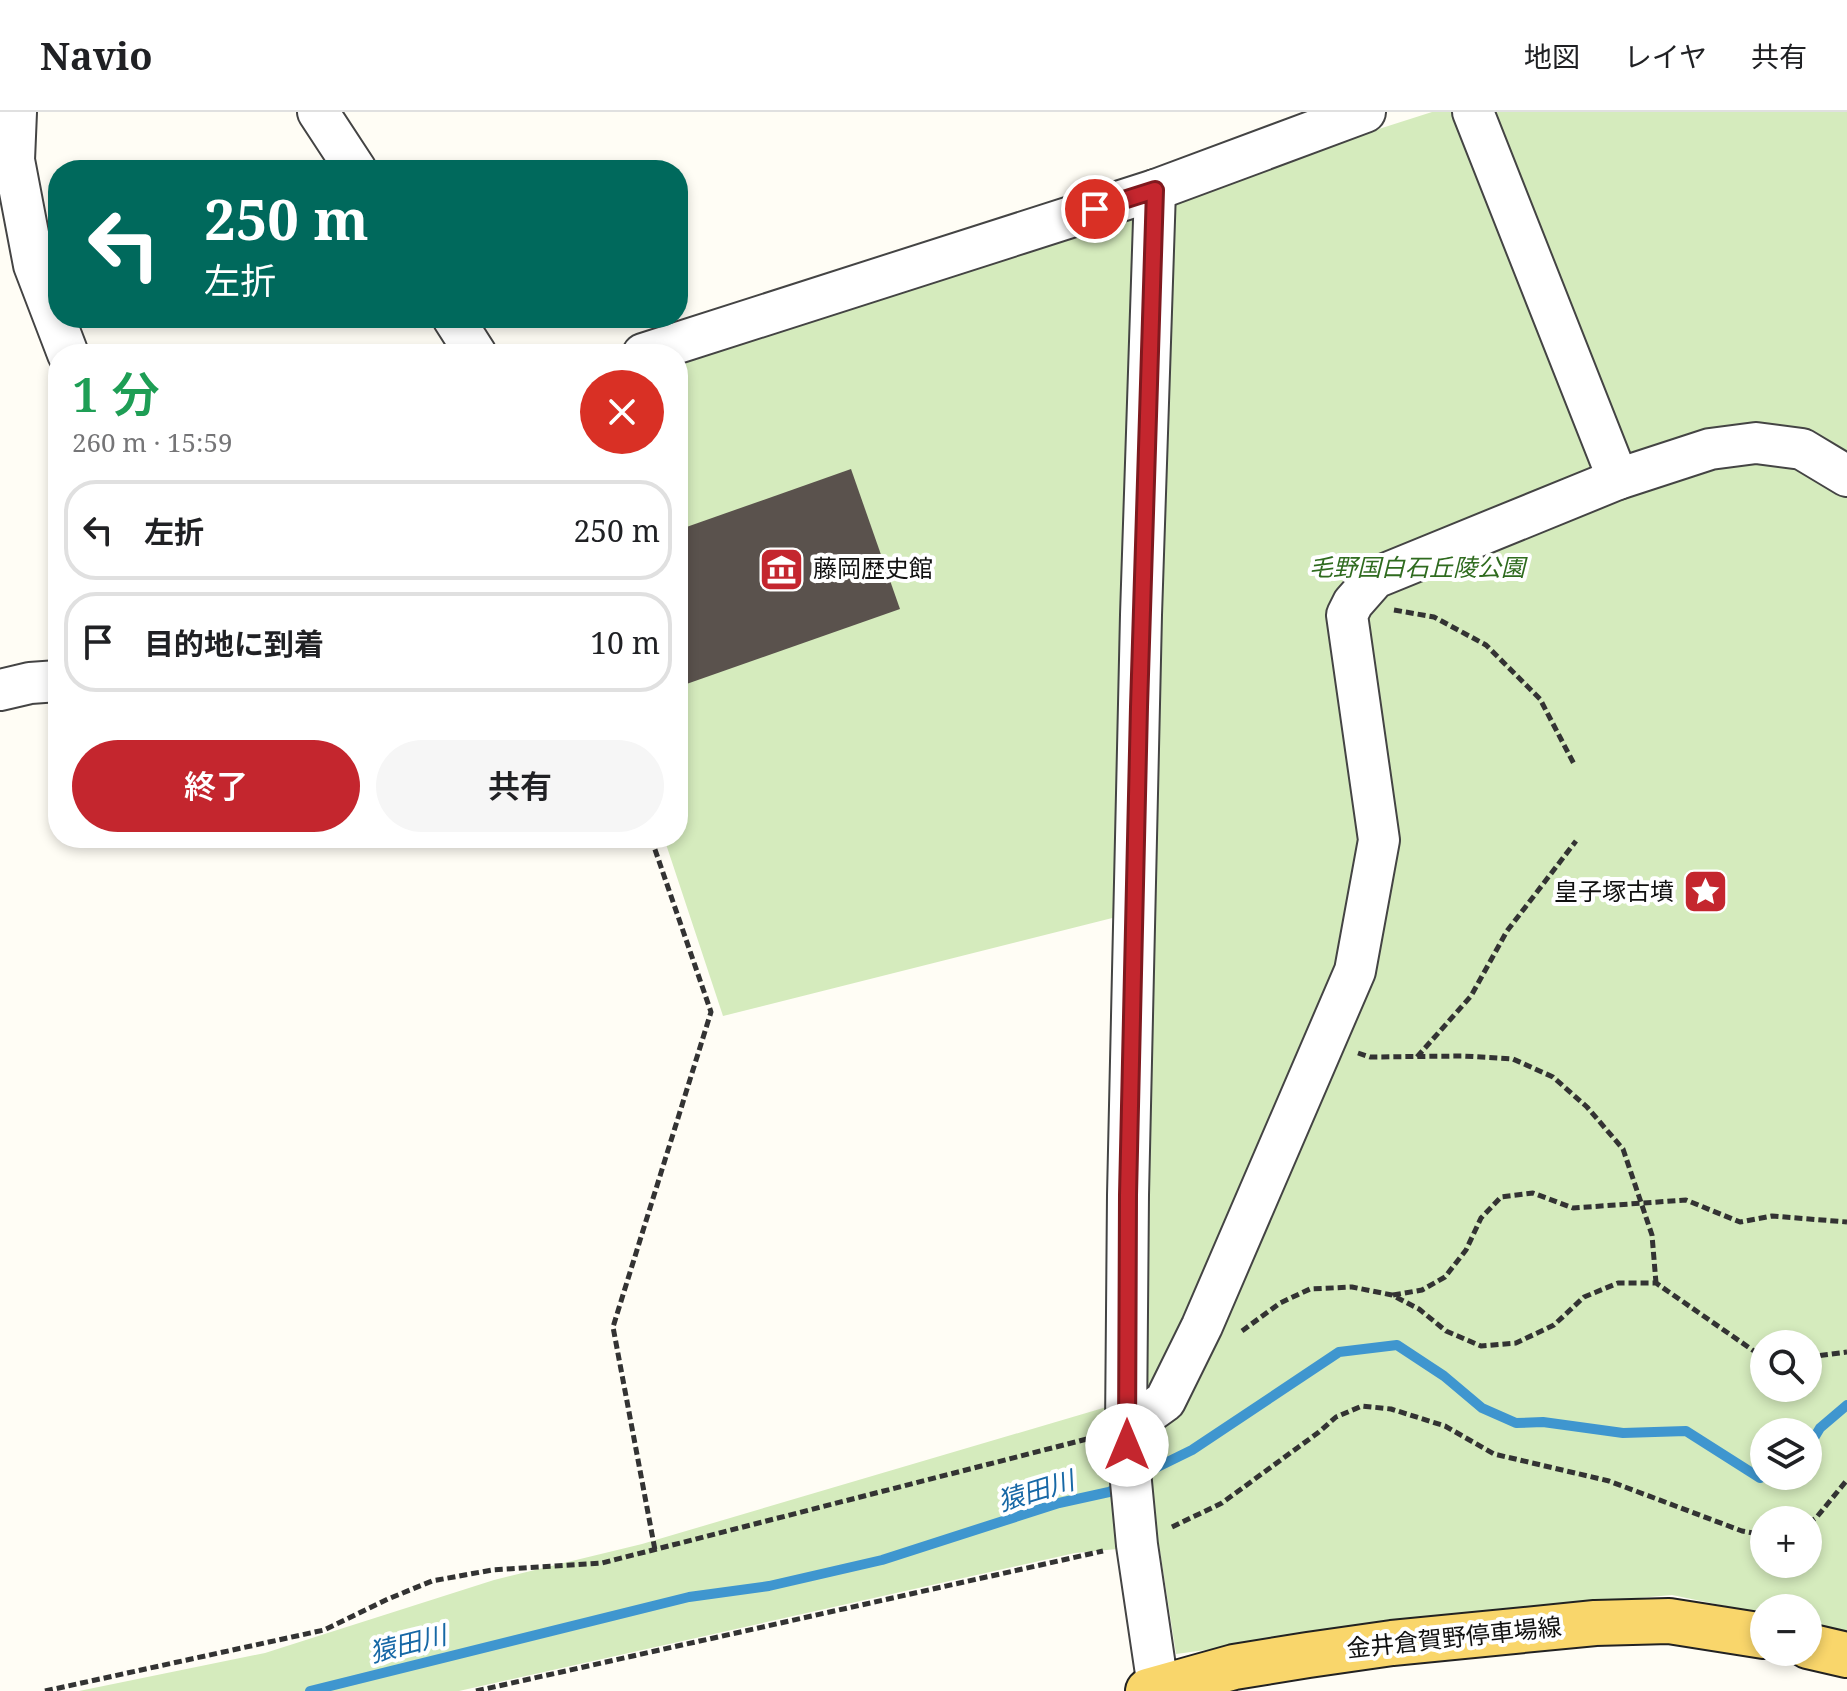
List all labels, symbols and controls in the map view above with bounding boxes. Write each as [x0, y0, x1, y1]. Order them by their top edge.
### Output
text: Navio [40, 29, 152, 81]
text: 地図 [1524, 37, 1580, 75]
text: レイヤ [1624, 37, 1707, 75]
text: 共有 [1751, 37, 1807, 75]
pin [1061, 175, 1129, 243]
text: 250 m [204, 180, 369, 256]
icon: arrive [1073, 187, 1117, 231]
icon: left [72, 192, 176, 296]
text: 左折 [204, 256, 276, 305]
text: 1 分 [72, 361, 160, 426]
button: close [580, 370, 664, 454]
text: 260 m · 15:59 [72, 424, 233, 460]
icon: left [76, 508, 120, 552]
text: 250 m [574, 510, 660, 551]
text: 左折 [144, 511, 204, 552]
museum icon: 藤岡歴史館 [758, 545, 806, 593]
park label: 毛野国白石丘陵公園 [1309, 550, 1528, 583]
place label: 藤岡歴史館 [813, 551, 933, 584]
icon: arrive [76, 620, 120, 664]
text: 10 m [590, 622, 660, 663]
text: 目的地に到着 [144, 623, 324, 664]
button: 終了 [72, 740, 360, 832]
button: 共有 [376, 740, 664, 832]
place icon: 皇子塚古墳 [1681, 868, 1729, 916]
place label: 皇子塚古墳 [1554, 874, 1674, 907]
map controls [1750, 1330, 1822, 1666]
button: search [1750, 1330, 1822, 1402]
position arrow [1085, 1403, 1169, 1487]
button: layers [1750, 1418, 1822, 1490]
water label: 猿田川 [993, 1461, 1081, 1519]
button: + [1750, 1506, 1822, 1578]
button: − [1750, 1594, 1822, 1666]
street label: 金井倉賀野停車場線 [1345, 1609, 1563, 1664]
water label: 猿田川 [366, 1615, 453, 1670]

